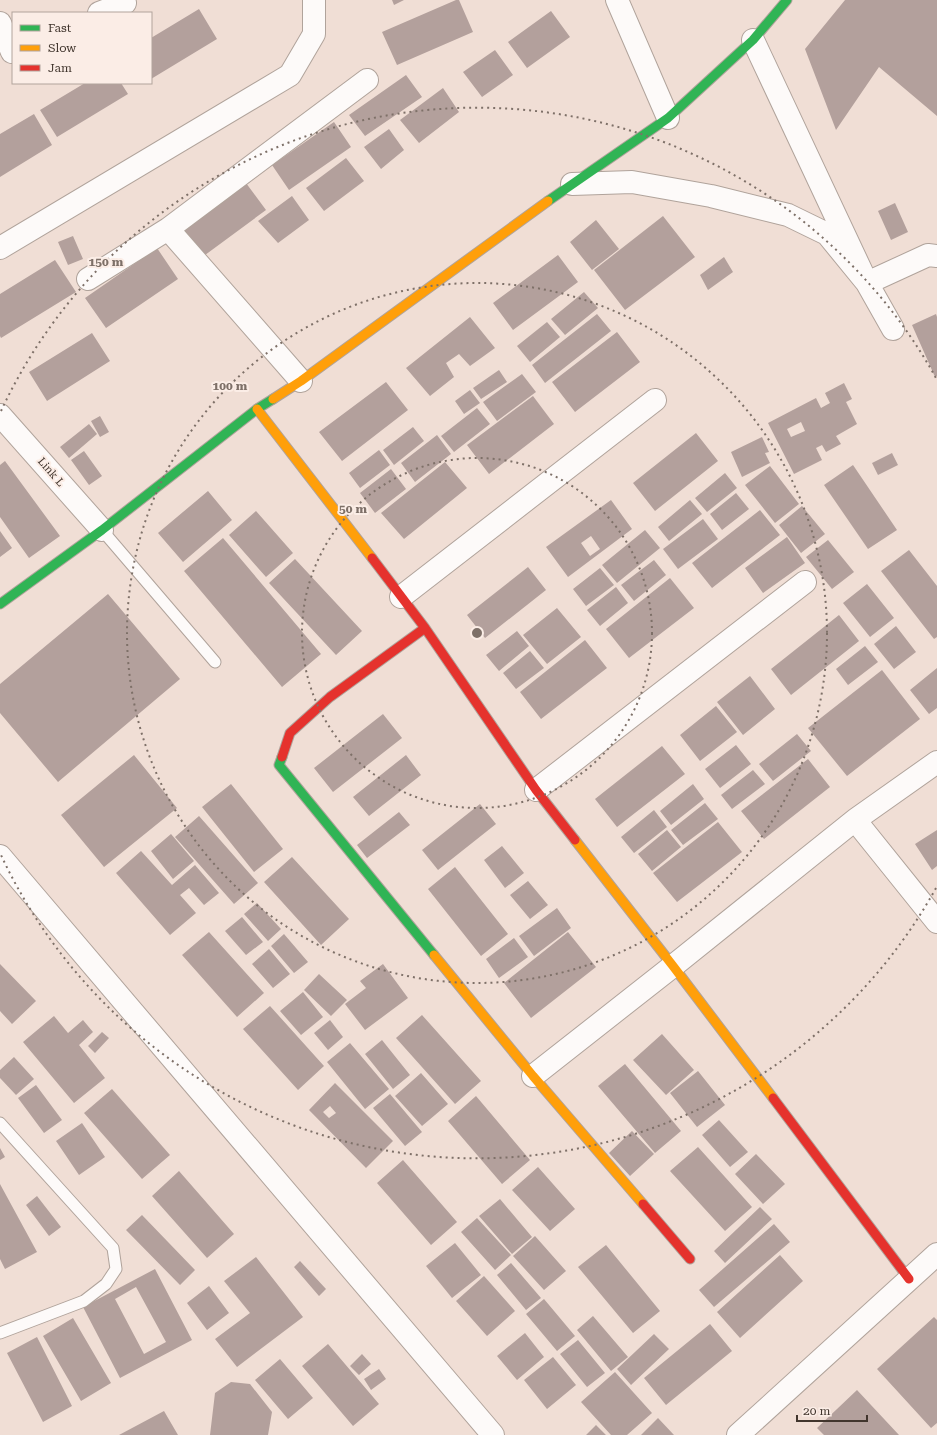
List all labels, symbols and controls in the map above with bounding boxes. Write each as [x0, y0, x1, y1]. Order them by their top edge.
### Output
legend [12, 12, 152, 84]
text: Fast [48, 21, 72, 35]
text: Slow [48, 41, 76, 55]
text: Jam [48, 61, 72, 75]
text: 150 m [89, 255, 124, 269]
text: 100 m [213, 379, 248, 393]
street label: Link L [35, 455, 67, 489]
text: 50 m [339, 502, 367, 516]
centre of rings [470, 626, 484, 640]
scale bar [797, 1397, 867, 1423]
text: 20 m [803, 1404, 830, 1418]

